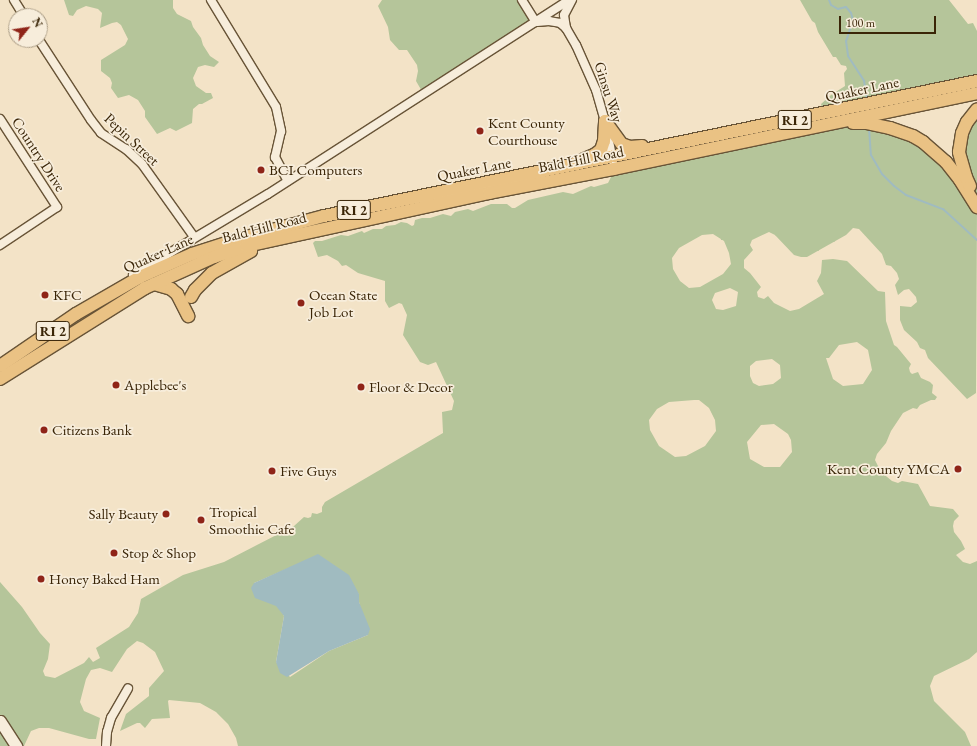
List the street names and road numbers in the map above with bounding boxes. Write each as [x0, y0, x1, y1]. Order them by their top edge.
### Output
street label: Ginsu Way [591, 59, 627, 125]
street label: Quaker Lane [824, 72, 900, 106]
road number: RI 2 [777, 108, 813, 132]
street label: Pepin Street [101, 109, 163, 169]
street label: Country Drive [8, 113, 70, 195]
street label: Bald Hill Road [537, 142, 625, 176]
street label: Quaker Lane [436, 153, 512, 185]
road number: RI 2 [336, 198, 372, 222]
street label: Bald Hill Road [220, 208, 308, 246]
street label: Quaker Lane [120, 230, 196, 276]
road number: RI 2 [35, 319, 71, 343]

